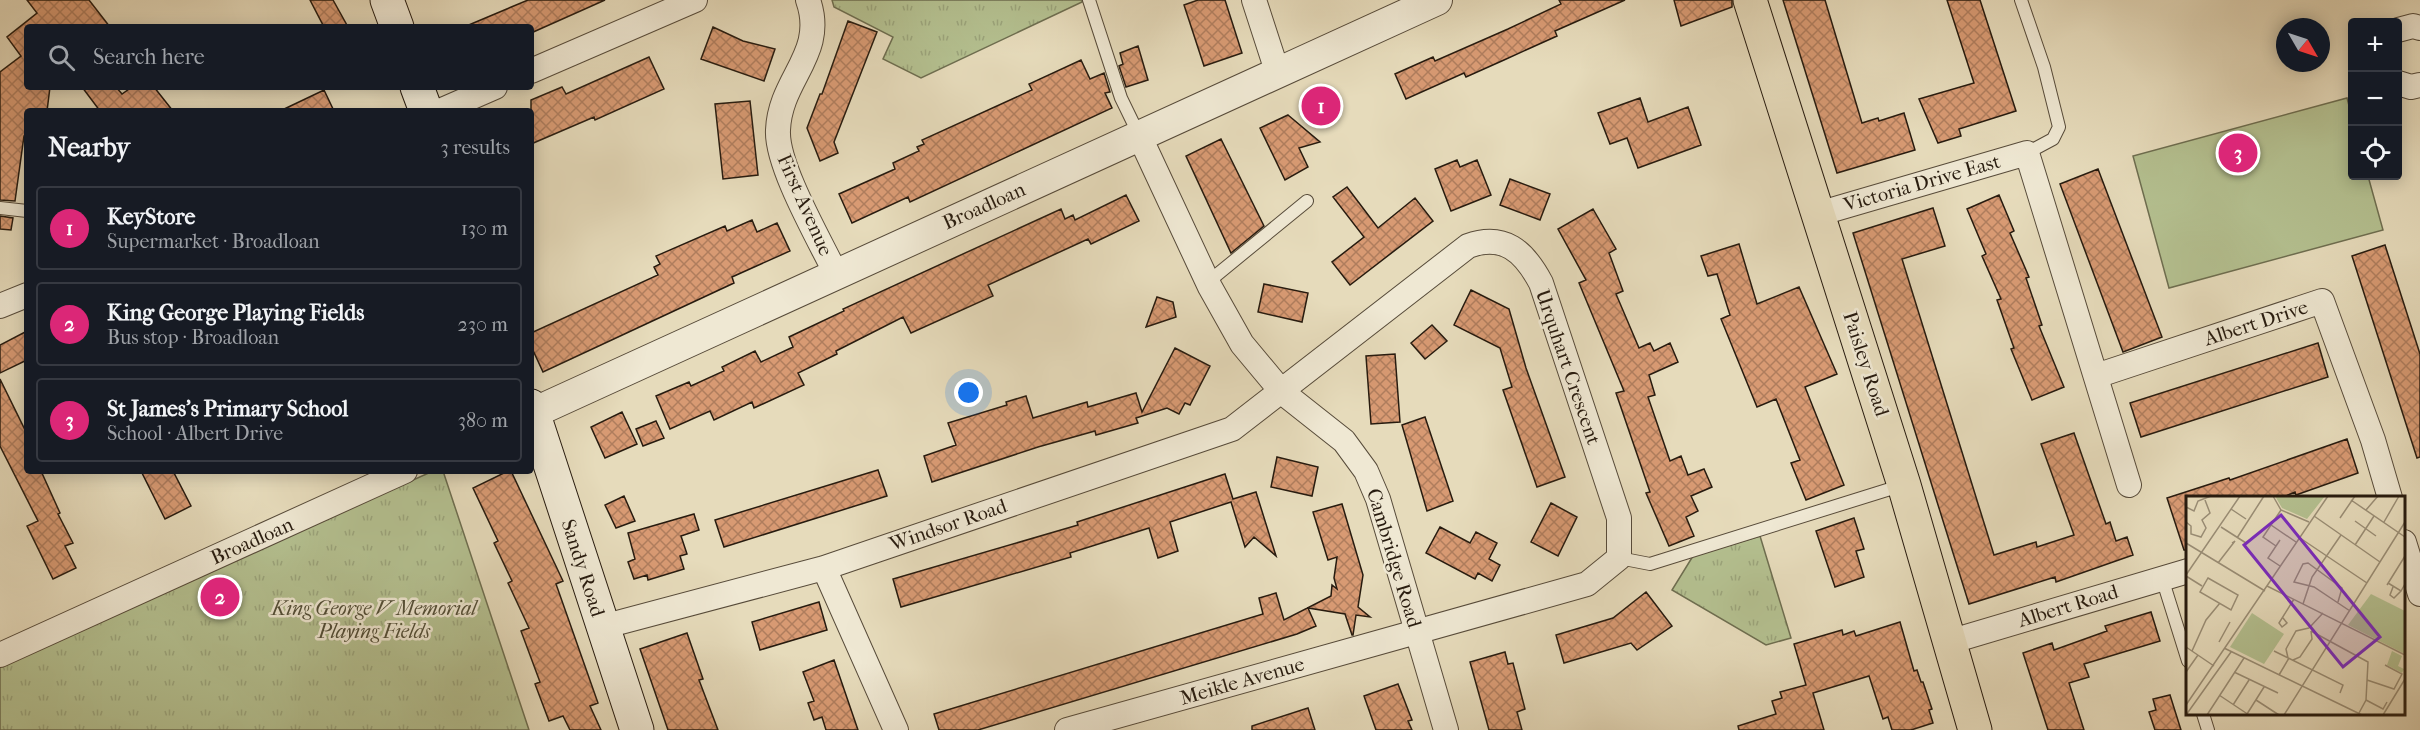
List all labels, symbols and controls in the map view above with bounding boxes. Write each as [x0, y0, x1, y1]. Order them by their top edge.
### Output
north arrow [2276, 18, 2330, 72]
map controls [2348, 18, 2402, 180]
button: + [2348, 18, 2402, 72]
search box [24, 24, 534, 90]
icon: search [45, 41, 78, 74]
text: Search here [93, 44, 205, 70]
button: − [2348, 72, 2402, 126]
pin: 1 [1302, 84, 1340, 128]
button: locate [2348, 126, 2402, 180]
pin: 3 [2218, 130, 2258, 176]
text: Nearby [48, 132, 130, 163]
text: 3 results [441, 136, 510, 159]
street label: Victoria Drive East [1840, 150, 2003, 217]
street label: First Avenue [772, 151, 838, 259]
street label: Broadloan [939, 177, 1029, 234]
text: KeyStore [107, 204, 195, 230]
text: 1 [66, 217, 73, 240]
text: 130 m [461, 217, 508, 240]
text: Supermarket · Broadloan [107, 230, 320, 253]
street label: Urquhart Crescent [1531, 286, 1605, 448]
street label: Albert Drive [2200, 295, 2311, 351]
text: King George Playing Fields [107, 300, 364, 326]
street label: Paisley Road [1838, 309, 1894, 420]
text: 2 [64, 313, 75, 336]
text: 230 m [458, 313, 508, 336]
text: Bus stop · Broadloan [107, 326, 279, 349]
your location [954, 378, 983, 407]
text: St James's Primary School [107, 396, 348, 422]
text: 3 [65, 409, 74, 432]
text: 380 m [458, 409, 508, 432]
text: School · Albert Drive [107, 422, 283, 445]
street label: Cambridge Road [1362, 486, 1426, 631]
street label: Windsor Road [885, 494, 1011, 556]
inset map [2186, 496, 2405, 715]
street label: Broadloan [207, 512, 297, 569]
street label: Sandy Road [556, 516, 610, 621]
pin: 2 [200, 574, 240, 620]
street label: Albert Road [2014, 580, 2122, 632]
park label: King George V Memorial Playing Fields [270, 597, 478, 643]
street label: Meikle Avenue [1177, 652, 1307, 710]

